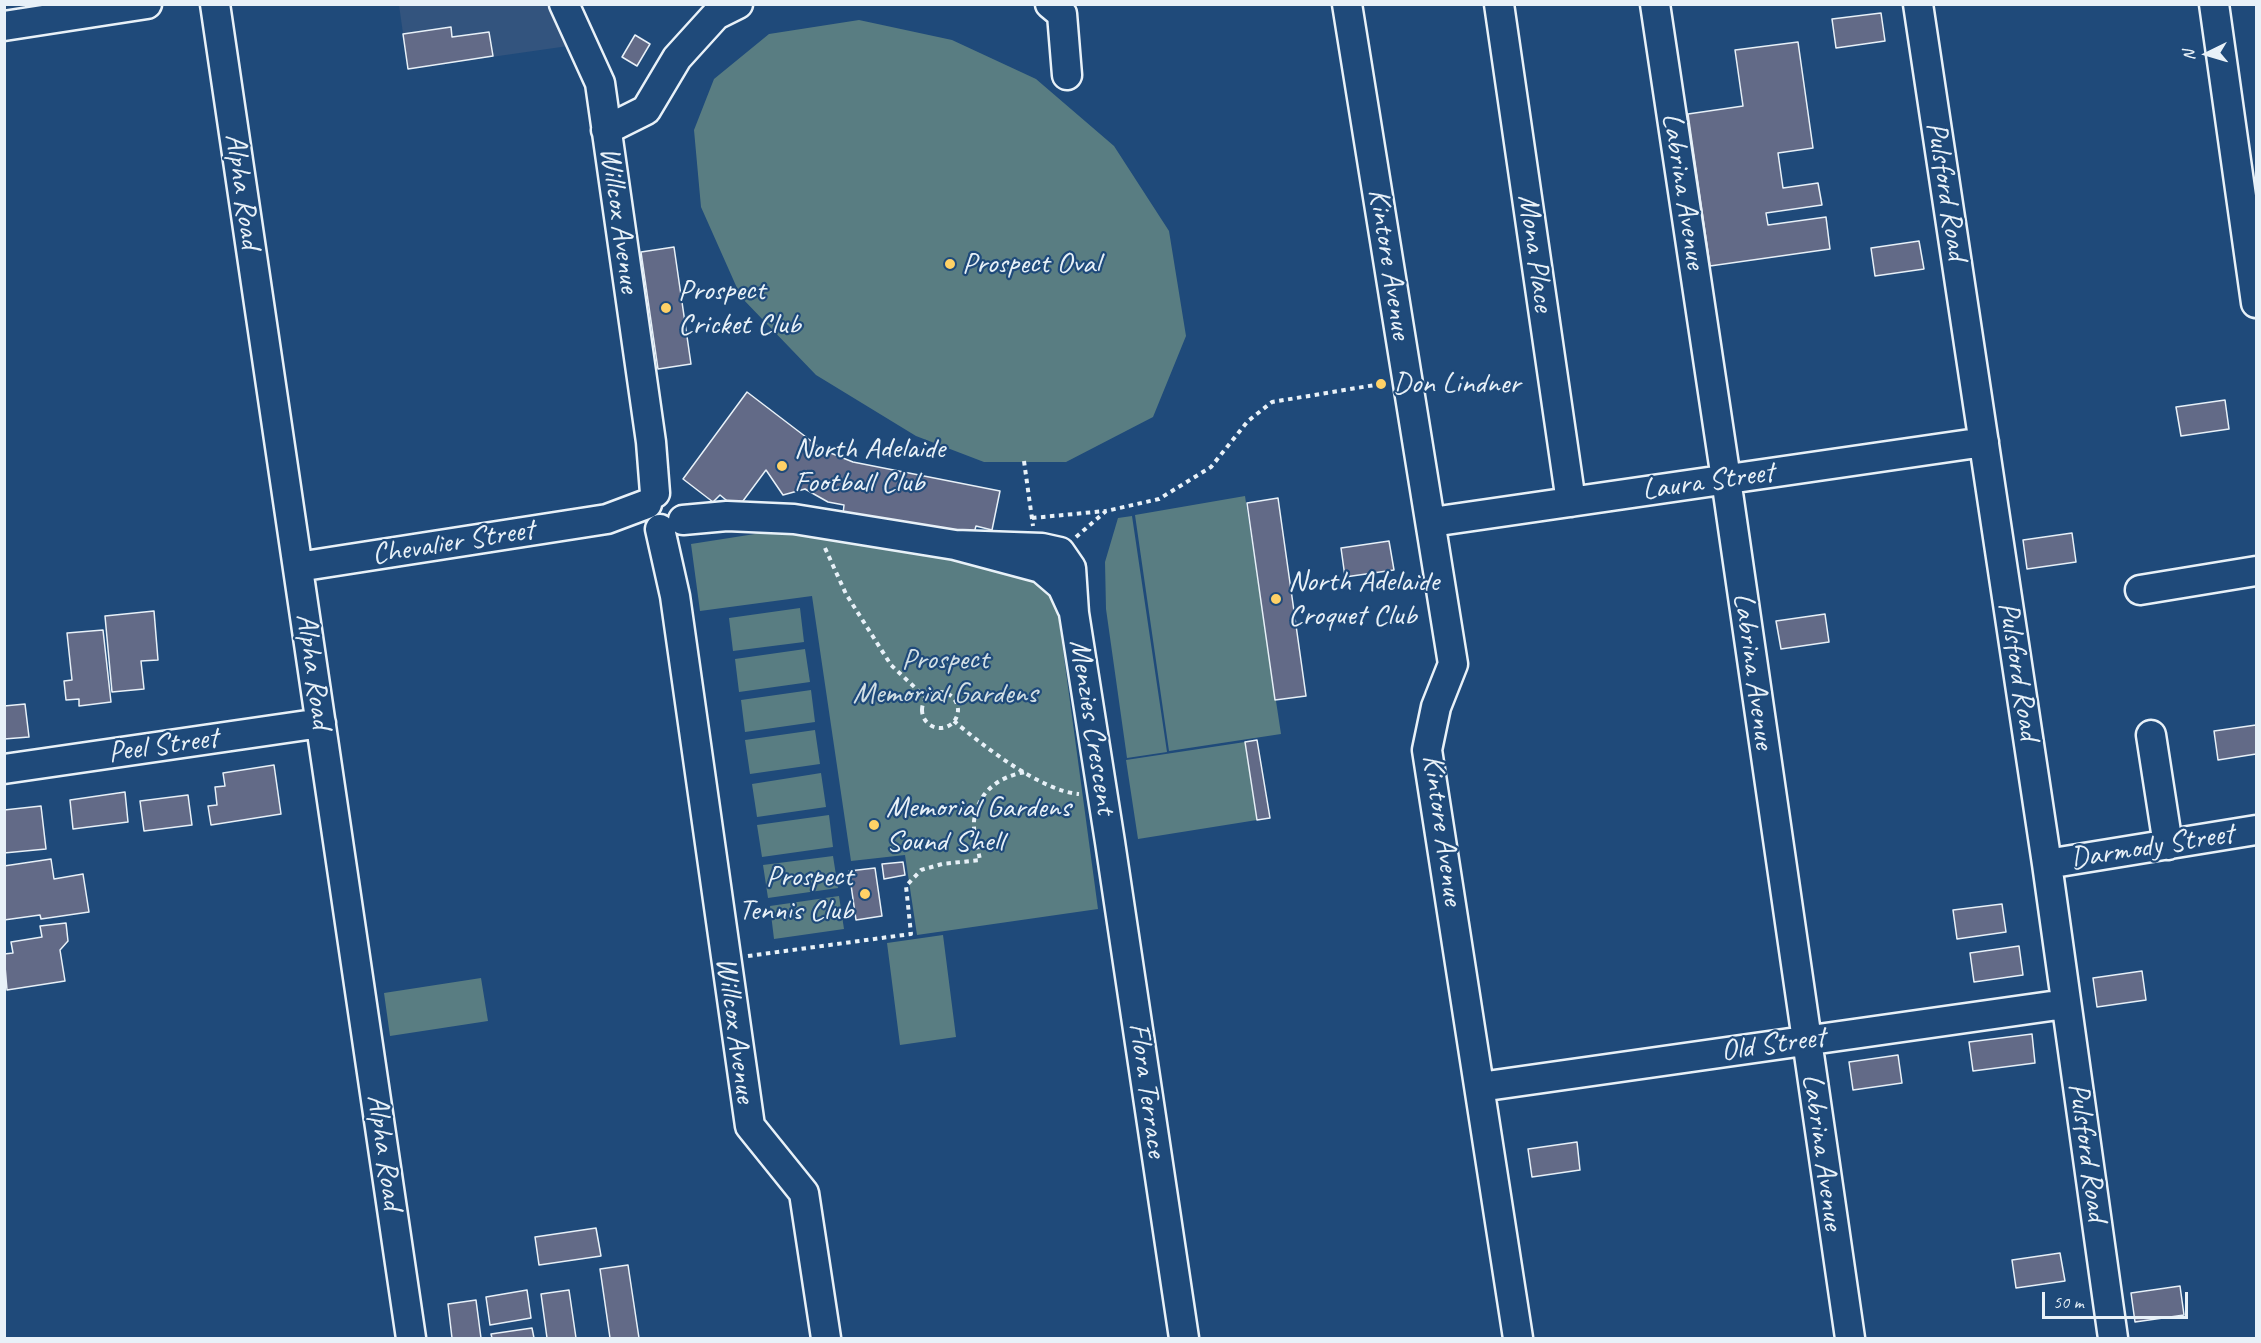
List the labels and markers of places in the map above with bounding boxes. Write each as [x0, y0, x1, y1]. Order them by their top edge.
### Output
place label: Prospect Oval [962, 246, 1100, 282]
marker: Prospect Oval [943, 257, 957, 271]
place label: Prospect Cricket Club [678, 273, 801, 344]
marker: Prospect Cricket Club [659, 301, 673, 315]
place label: Don Lindner [1393, 366, 1520, 402]
marker: Don Lindner [1374, 377, 1388, 391]
place label: North Adelaide Football Club [794, 431, 945, 502]
marker: North Adelaide Football Club [775, 459, 789, 473]
place label: North Adelaide Croquet Club [1288, 564, 1439, 634]
marker: North Adelaide Croquet Club [1269, 592, 1283, 606]
place label: Memorial Gardens Sound Shell [886, 790, 1070, 860]
marker: Memorial Gardens Sound Shell [867, 818, 881, 832]
place label: Prospect Tennis Club [739, 859, 853, 930]
marker: Prospect Tennis Club [858, 887, 872, 901]

